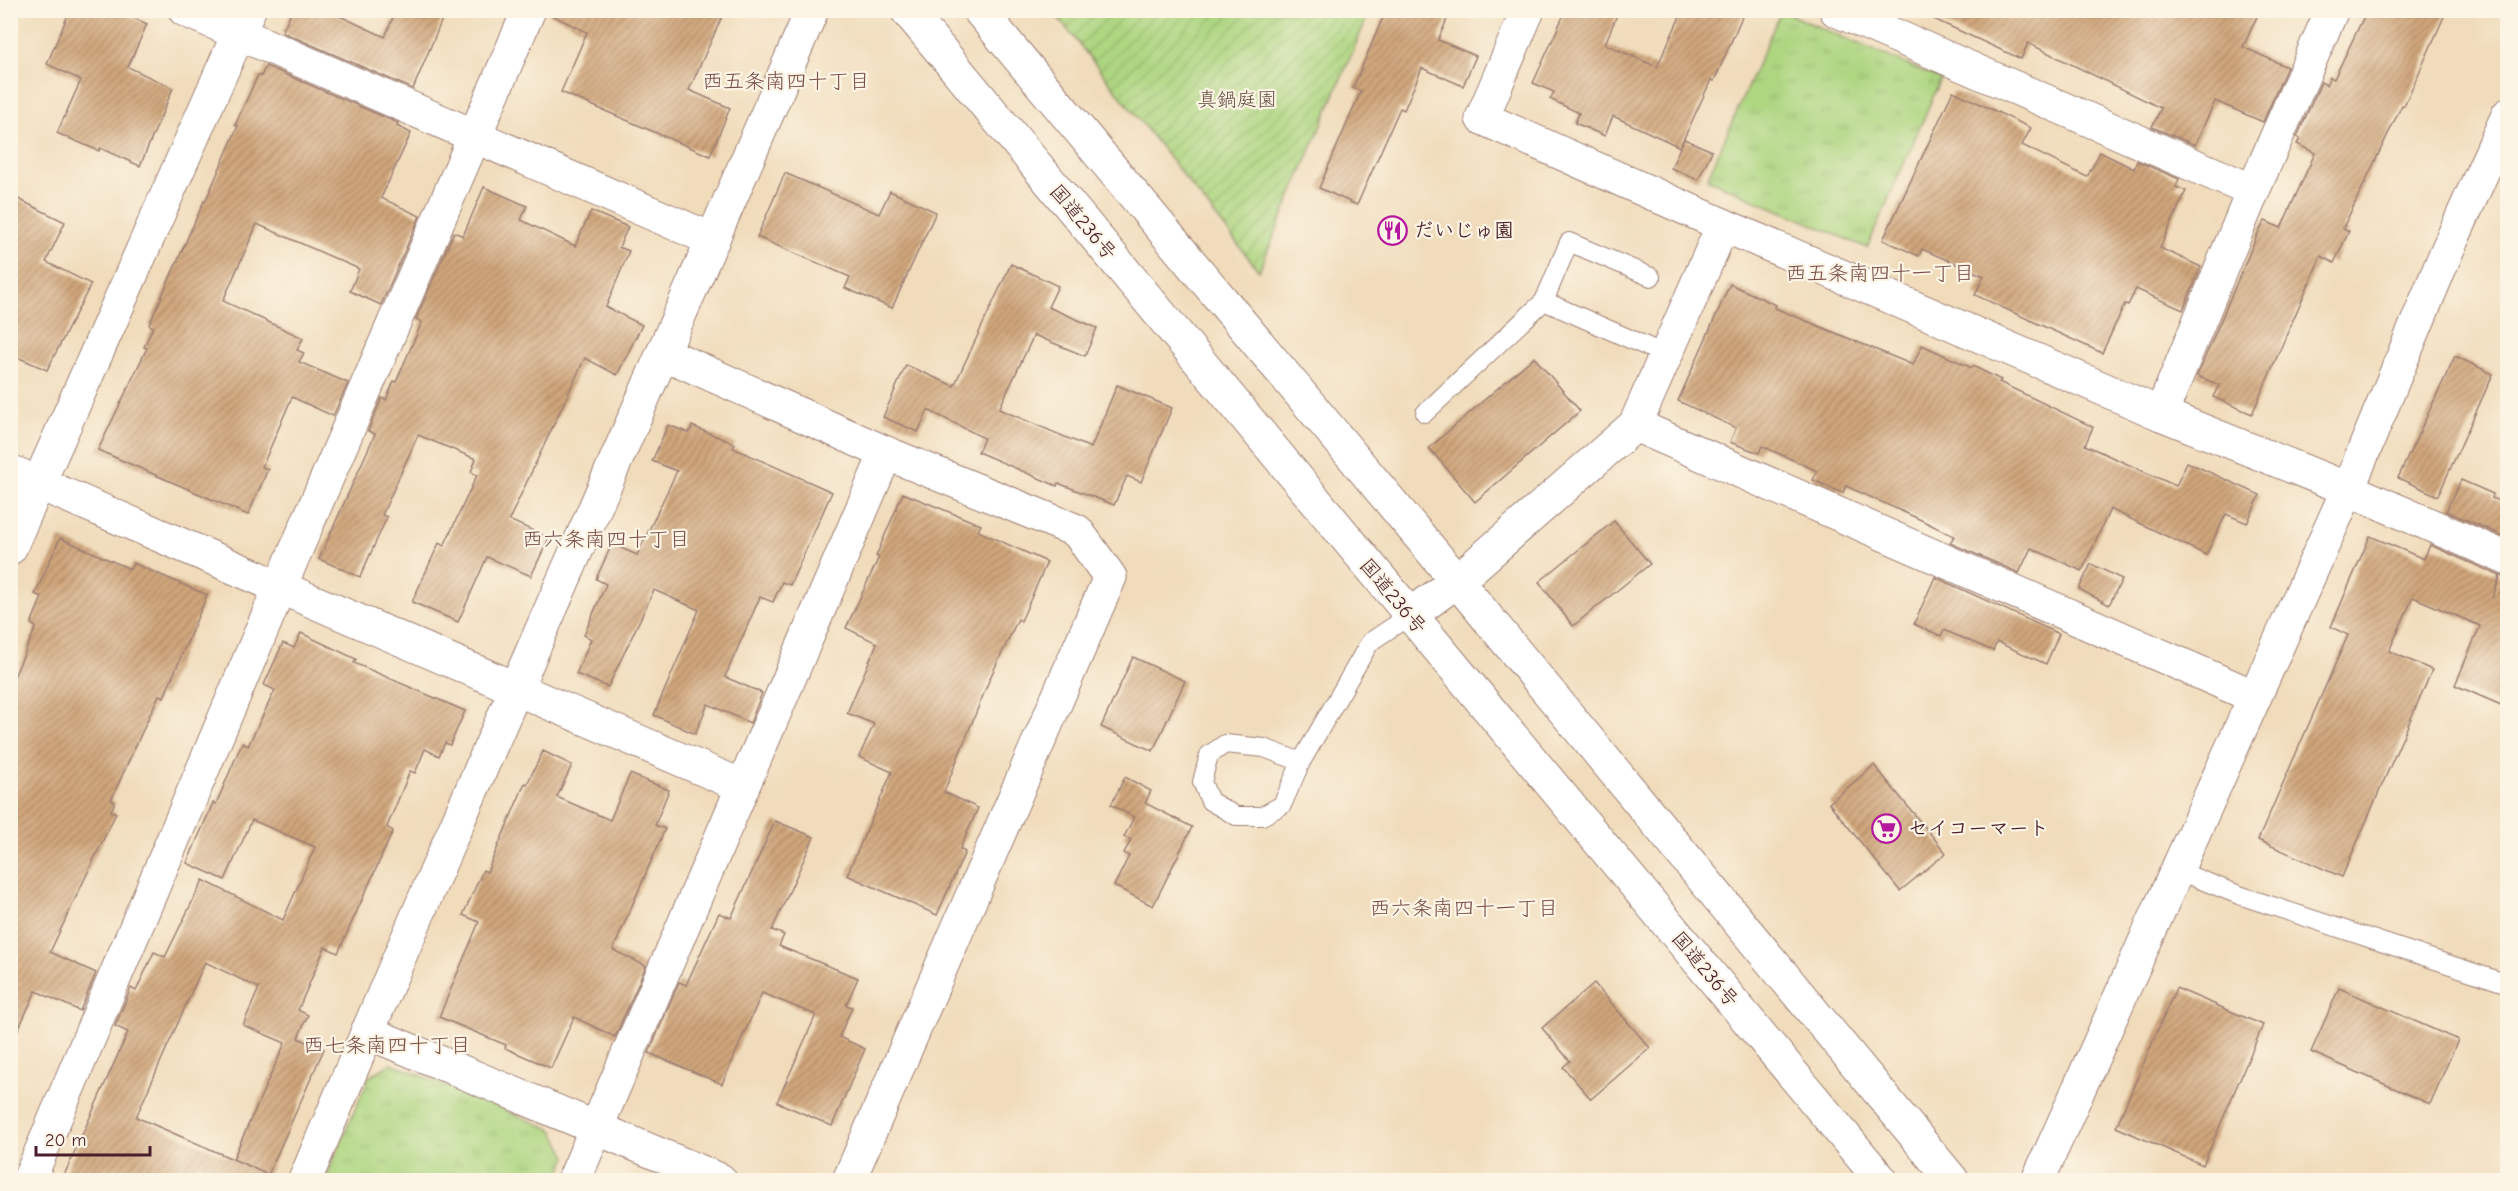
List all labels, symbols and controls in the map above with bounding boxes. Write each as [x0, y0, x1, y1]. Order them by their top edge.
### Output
district label: 西五条南四十丁目 [702, 69, 870, 93]
park label: 真鍋庭園 [1197, 88, 1277, 111]
street label: 国道236号 [1045, 180, 1121, 264]
restaurant icon: だいじゅ園 [1377, 214, 1409, 246]
place label: だいじゅ園 [1414, 219, 1514, 242]
district label: 西五条南四十一丁目 [1786, 261, 1975, 285]
district label: 西六条南四十丁目 [522, 527, 690, 551]
street label: 国道236号 [1355, 554, 1431, 638]
supermarket icon: セイコーマート [1871, 812, 1903, 844]
place label: セイコーマート [1908, 817, 2049, 840]
district label: 西六条南四十一丁目 [1370, 896, 1559, 920]
street label: 国道236号 [1667, 927, 1743, 1011]
district label: 西七条南四十丁目 [303, 1033, 471, 1057]
scale bar [36, 1119, 150, 1157]
text: 20 m [45, 1130, 86, 1151]

